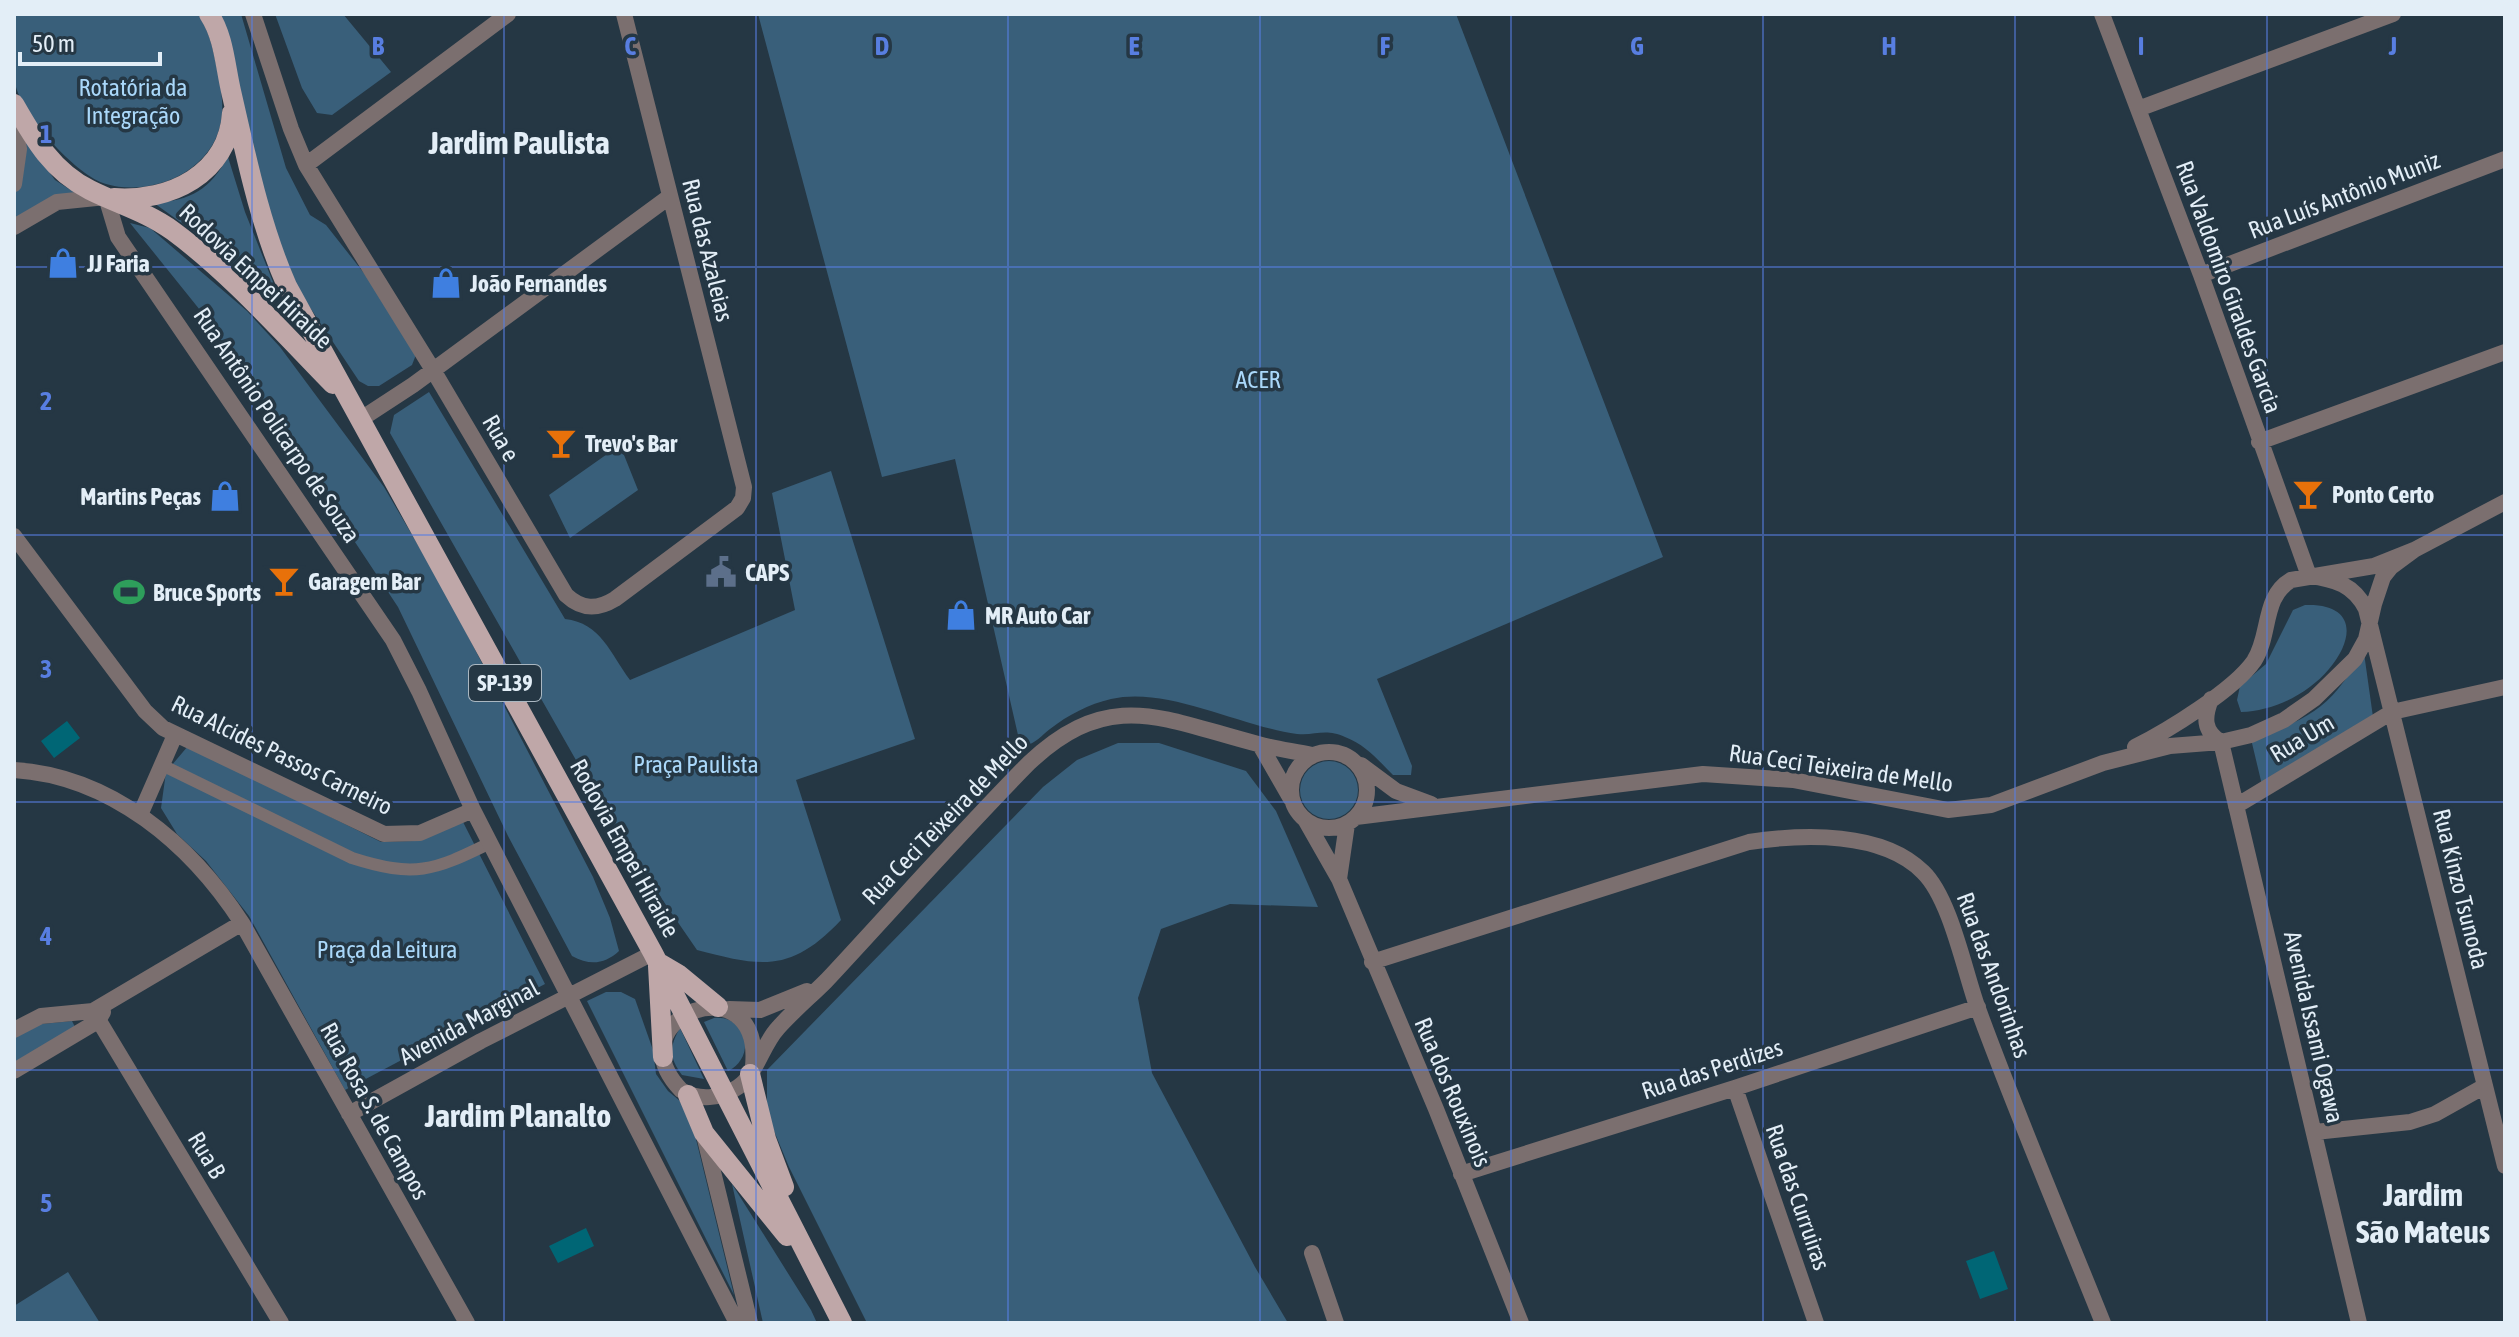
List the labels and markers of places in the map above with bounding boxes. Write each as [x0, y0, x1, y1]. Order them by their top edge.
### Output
shop icon: JJ Faria [46, 246, 80, 280]
place label: JJ Faria [86, 250, 150, 277]
shop icon: João Fernandes [429, 266, 463, 300]
place label: João Fernandes [469, 270, 608, 297]
bar icon: Trevo's Bar [544, 426, 578, 460]
place label: Trevo's Bar [585, 430, 678, 457]
bar icon: Ponto Certo [2291, 477, 2325, 511]
shop icon: Martins Peças [208, 479, 242, 513]
place label: Ponto Certo [2332, 481, 2434, 508]
place label: Martins Peças [80, 483, 202, 510]
public building icon: CAPS [704, 555, 738, 589]
place label: CAPS [745, 559, 789, 586]
bar icon: Garagem Bar [267, 564, 301, 598]
place label: Garagem Bar [308, 568, 421, 595]
sports icon: Bruce Sports [112, 575, 146, 609]
place label: Bruce Sports [153, 579, 262, 606]
shop icon: MR Auto Car [944, 598, 978, 632]
place label: MR Auto Car [985, 602, 1091, 629]

